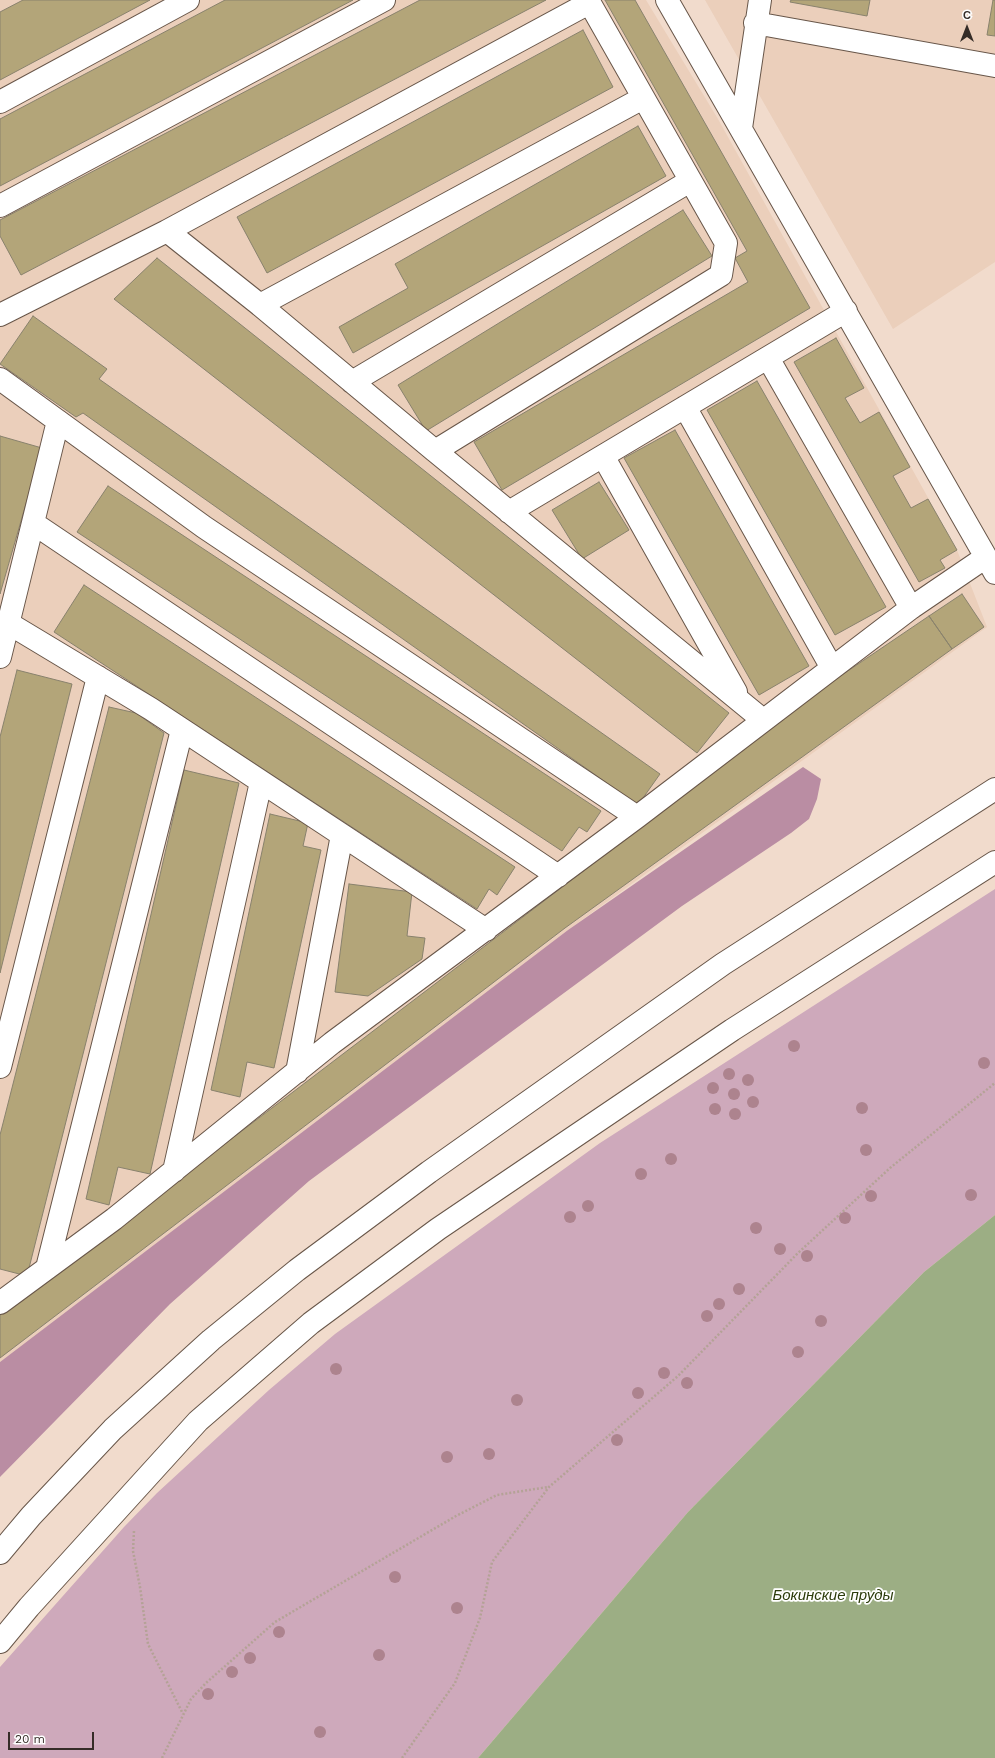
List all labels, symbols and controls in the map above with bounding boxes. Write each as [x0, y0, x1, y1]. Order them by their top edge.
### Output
north arrow [947, 8, 987, 48]
text: С [963, 9, 971, 22]
water label: Бокинские пруды [772, 1587, 894, 1605]
scale bar [10, 1724, 96, 1750]
text: 20 m [15, 1732, 45, 1746]

